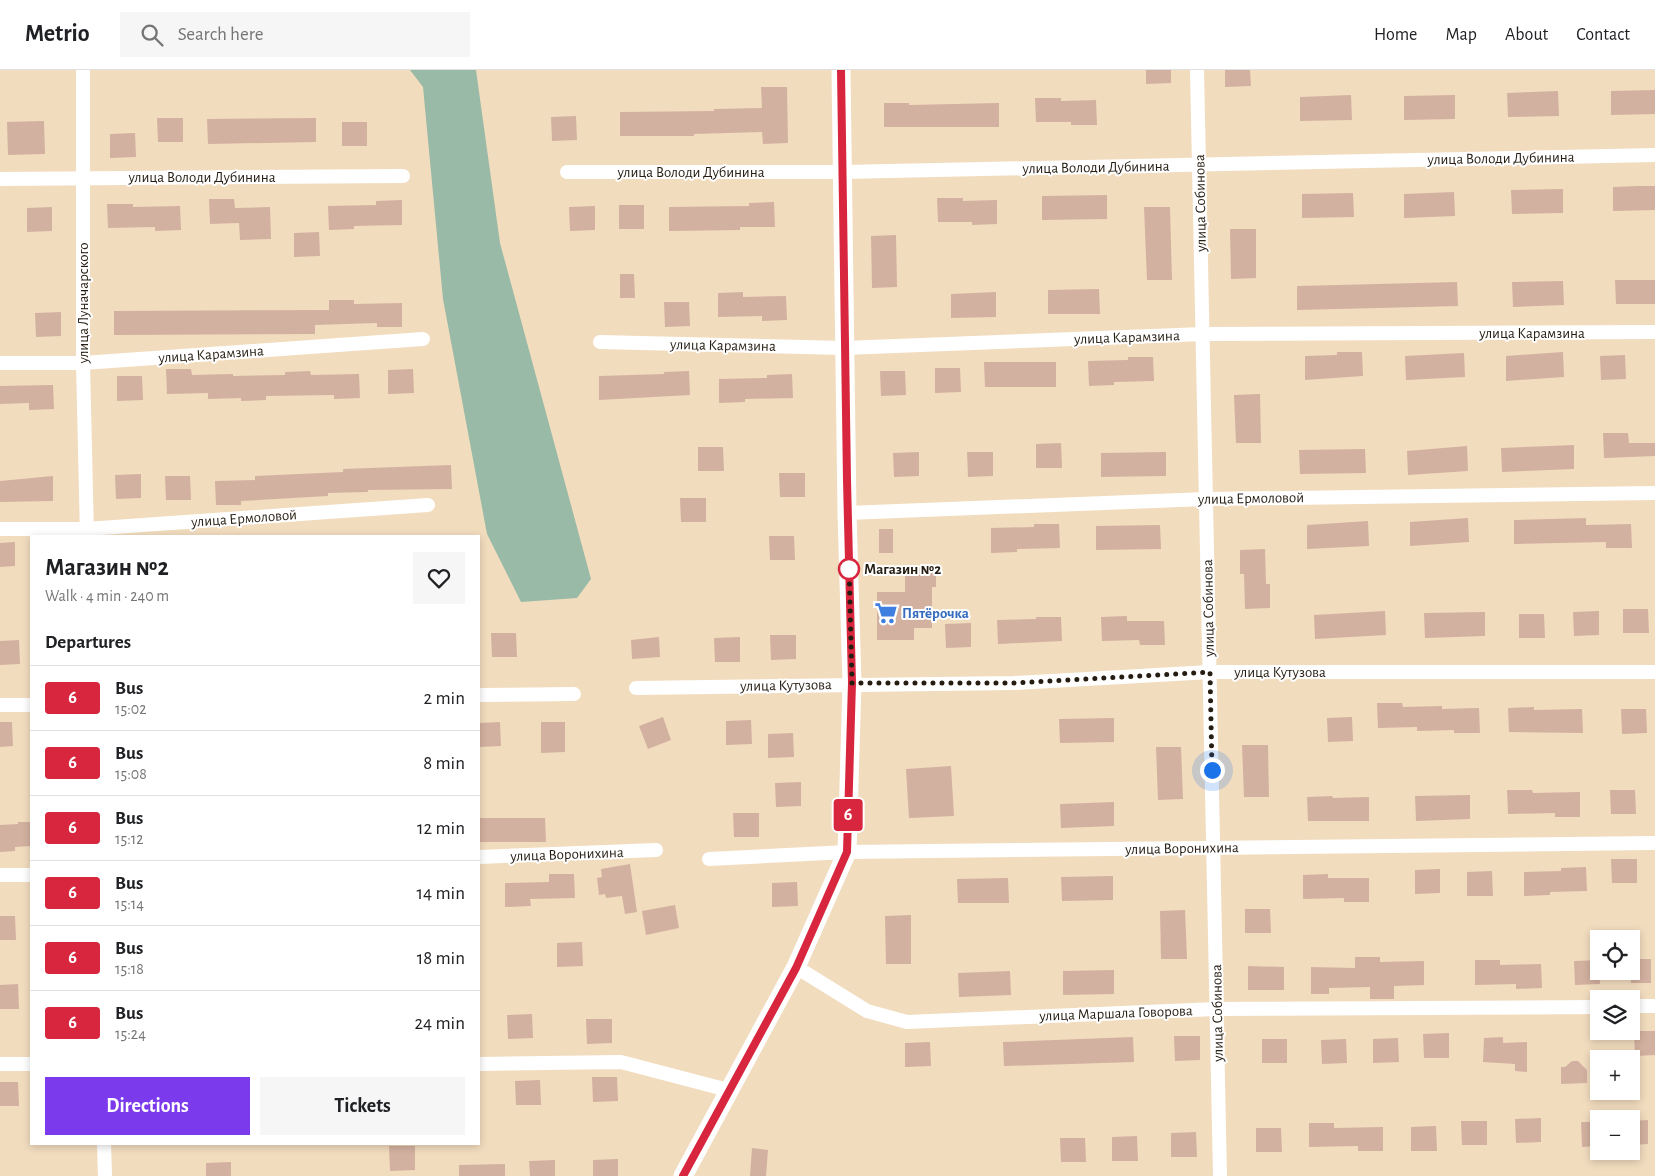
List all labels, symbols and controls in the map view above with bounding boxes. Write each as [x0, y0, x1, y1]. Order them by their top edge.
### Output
search box [120, 12, 470, 57]
icon: search [138, 21, 166, 49]
text: Metrio [25, 22, 90, 46]
text: Search here [178, 25, 264, 44]
text: Home [1374, 26, 1417, 44]
text: Map [1445, 26, 1477, 44]
text: About [1505, 26, 1548, 44]
text: Contact [1576, 26, 1630, 44]
street label: улица Володи Дубинина [1426, 150, 1575, 167]
street label: улица Собинова [1192, 154, 1209, 253]
street label: улица Володи Дубинина [1021, 159, 1170, 176]
street label: улица Володи Дубинина [616, 165, 765, 180]
street label: улица Володи Дубинина [127, 170, 276, 185]
street label: улица Луначарского [76, 242, 91, 365]
street label: улица Карамзина [1478, 326, 1585, 341]
street label: улица Карамзина [1073, 328, 1180, 347]
street label: улица Карамзина [669, 337, 776, 354]
street label: улица Карамзина [157, 343, 264, 366]
street label: улица Ермоловой [1197, 490, 1304, 507]
street label: улица Ермоловой [190, 507, 297, 530]
button: heart [413, 552, 465, 604]
text: Магазин №2 [45, 556, 169, 580]
marker: Магазин №2 [838, 558, 860, 580]
street label: улица Собинова [1200, 559, 1217, 658]
place label: Магазин №2 [864, 562, 941, 577]
text: Walk · 4 min · 240 m [45, 588, 169, 604]
supermarket icon: Пятёрочка [873, 600, 899, 626]
place label: Пятёрочка [902, 606, 969, 621]
text: Departures [45, 633, 131, 652]
street label: улица Кутузова [1233, 665, 1326, 680]
street label: улица Кутузова [739, 677, 832, 694]
text: Bus [115, 679, 143, 698]
text: 6 [68, 689, 77, 707]
text: 2 min [424, 689, 465, 708]
text: 15:02 [115, 701, 147, 717]
text: Bus [115, 744, 143, 763]
text: 6 [68, 754, 77, 772]
text: 8 min [423, 754, 465, 773]
your location [1200, 758, 1225, 783]
text: 15:08 [115, 766, 147, 782]
line badge: 6 [832, 799, 864, 831]
text: 6 [844, 806, 852, 824]
text: Bus [115, 809, 143, 828]
text: 6 [68, 819, 77, 837]
text: 12 min [417, 819, 465, 838]
text: 15:12 [115, 831, 144, 847]
street label: улица Воронихина [1124, 840, 1239, 857]
street label: улица Воронихина [509, 845, 624, 864]
text: Bus [115, 874, 143, 893]
text: 6 [68, 884, 77, 902]
text: 14 min [417, 884, 465, 903]
text: 15:14 [115, 896, 144, 912]
map controls [1590, 930, 1640, 1160]
button: locate [1590, 930, 1640, 980]
text: Bus [115, 939, 143, 958]
text: 6 [68, 949, 77, 967]
text: 18 min [417, 949, 465, 968]
text: 15:18 [115, 961, 144, 977]
street label: улица Собинова [1209, 964, 1226, 1063]
button: layers [1590, 990, 1640, 1040]
street label: улица Маршала Говорова [1038, 1003, 1193, 1024]
text: Bus [115, 1004, 143, 1023]
text: 6 [68, 1014, 77, 1032]
text: 24 min [414, 1014, 465, 1033]
text: 15:24 [115, 1026, 146, 1042]
button: + [1590, 1050, 1640, 1100]
button: Directions [45, 1077, 250, 1135]
button: Tickets [260, 1077, 465, 1135]
button: − [1590, 1110, 1640, 1160]

